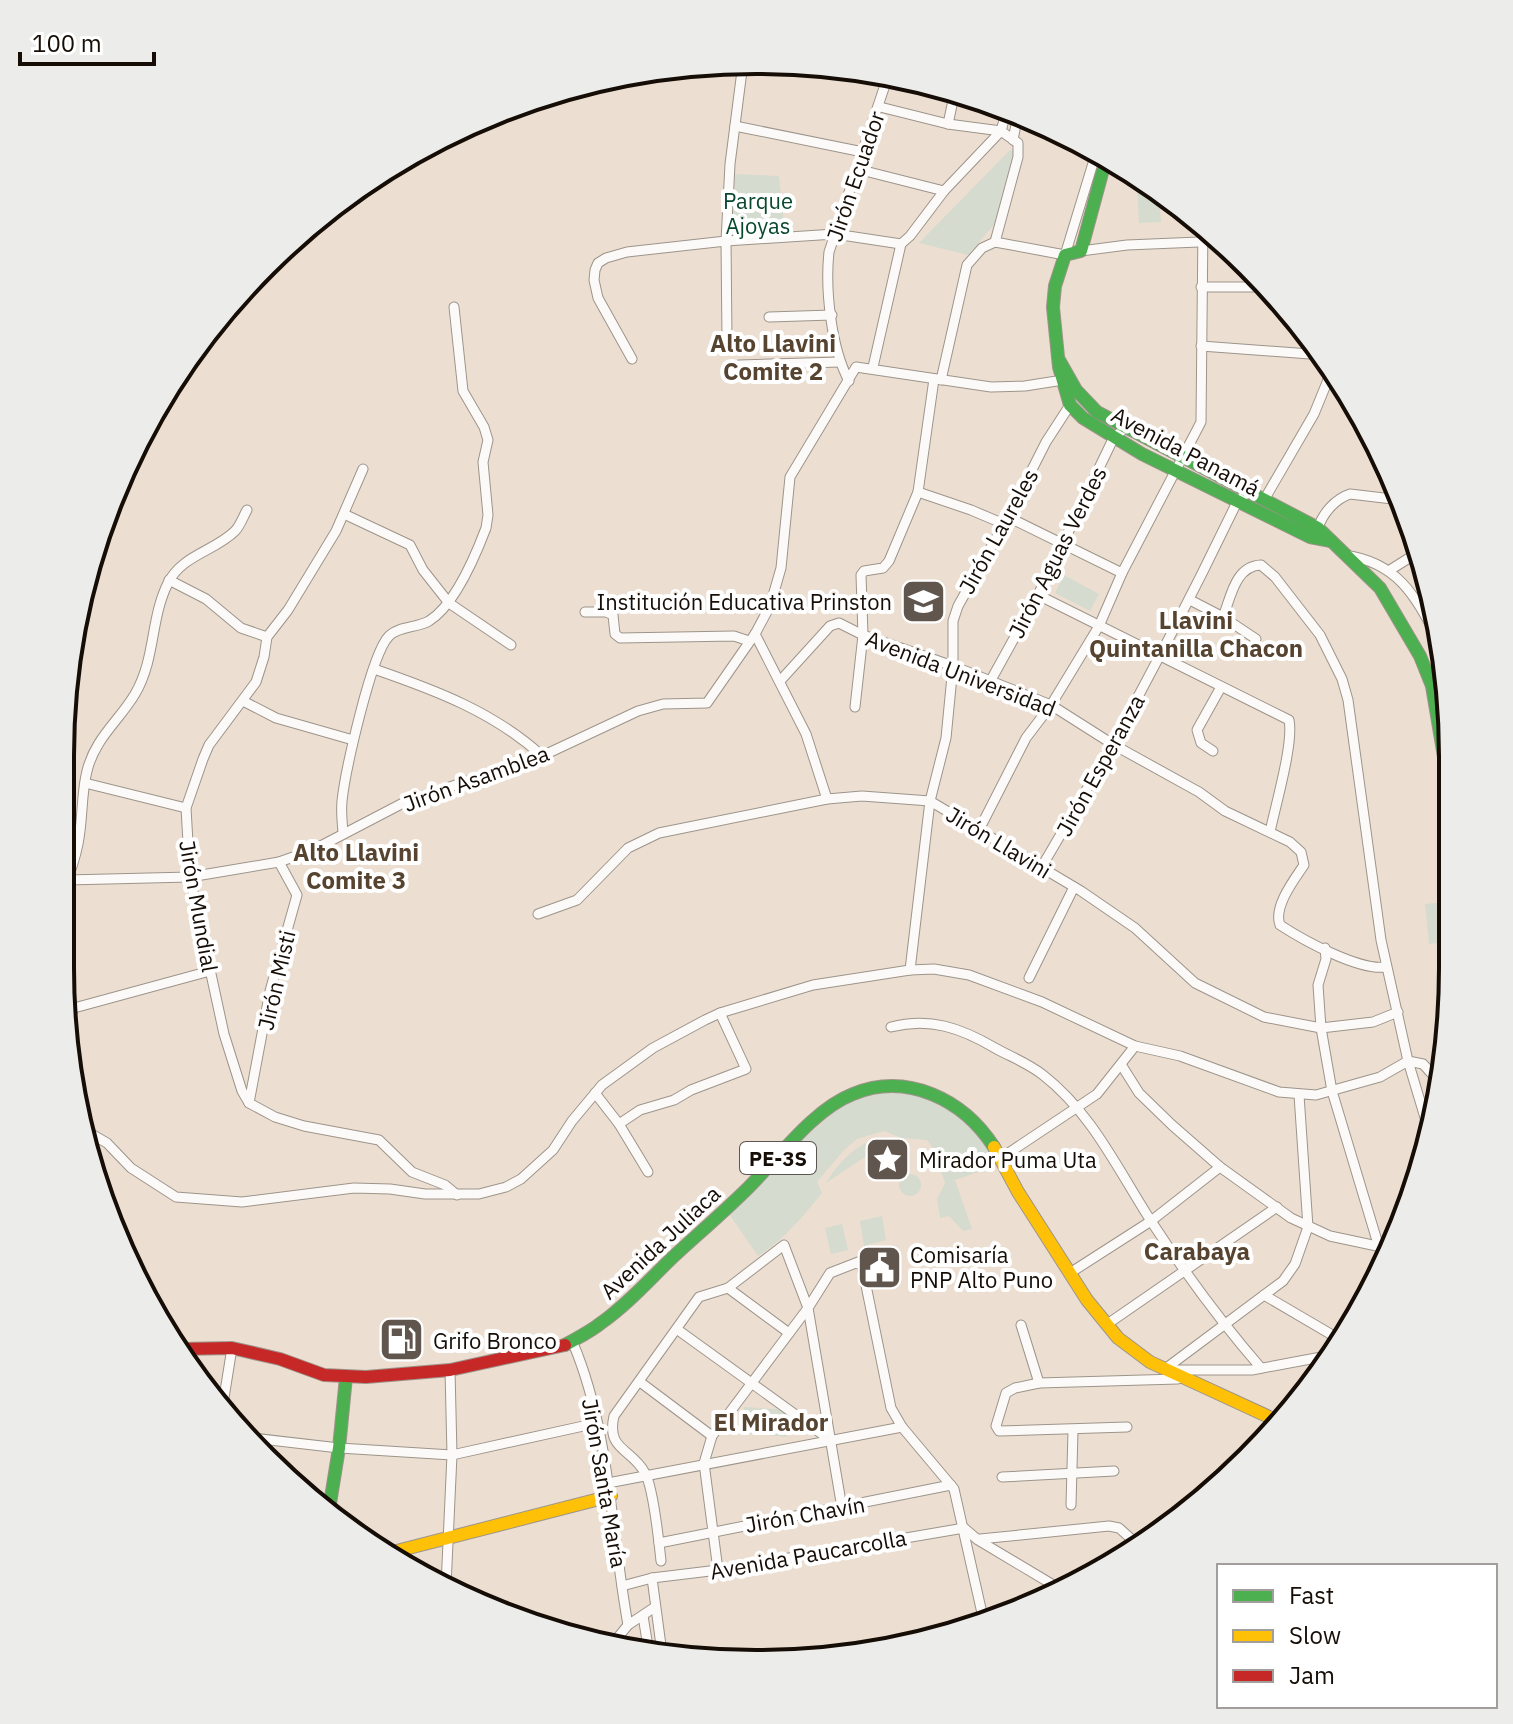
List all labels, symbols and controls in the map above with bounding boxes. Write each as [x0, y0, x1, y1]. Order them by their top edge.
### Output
scale bar [20, 16, 154, 66]
text: 100 m [32, 27, 102, 59]
street label: Jirón Ecuador [819, 107, 891, 245]
park label: Parque Ajoyas [723, 186, 793, 240]
district label: Alto Llavini Comite 2 [710, 327, 836, 387]
street label: Avenida Panamá [1107, 400, 1265, 502]
street label: Jirón Aguas Verdes [1001, 461, 1113, 643]
street label: Jirón Laureles [952, 463, 1044, 599]
school or university icon: Institución Educativa Prinston [899, 577, 947, 625]
place label: Institución Educativa Prinston [596, 587, 892, 616]
district label: Llavini Quintanilla Chacon [1089, 604, 1303, 664]
street label: Avenida Universidad [862, 623, 1060, 723]
street label: Jirón Esperanza [1049, 689, 1151, 841]
street label: Jirón Asamblea [399, 738, 553, 818]
street label: Jirón Llavini [941, 799, 1057, 885]
district label: Alto Llavini Comite 3 [293, 836, 419, 896]
street label: Jirón Mundial [173, 838, 225, 974]
street label: Jirón Misti [250, 927, 302, 1033]
place icon: Mirador Puma Uta [864, 1135, 912, 1183]
road number: PE-3S [740, 1142, 816, 1174]
place label: Mirador Puma Uta [919, 1145, 1097, 1174]
street label: Avenida Juliaca [594, 1179, 726, 1305]
district label: Carabaya [1144, 1235, 1250, 1267]
place label: Comisaría PNP Alto Puno [910, 1240, 1053, 1294]
public building icon: Comisaría PNP Alto Puno [855, 1243, 903, 1291]
fuel station icon: Grifo Bronco [378, 1316, 426, 1364]
place label: Grifo Bronco [433, 1326, 557, 1355]
street label: Jirón Santa María [576, 1396, 634, 1570]
district label: El Mirador [714, 1406, 829, 1438]
street label: Jirón Chavín [743, 1489, 867, 1539]
street label: Avenida Paucarcolla [707, 1522, 909, 1586]
legend [1217, 1564, 1497, 1708]
text: Fast [1289, 1579, 1334, 1611]
text: Slow [1289, 1619, 1341, 1651]
text: Jam [1289, 1659, 1335, 1691]

